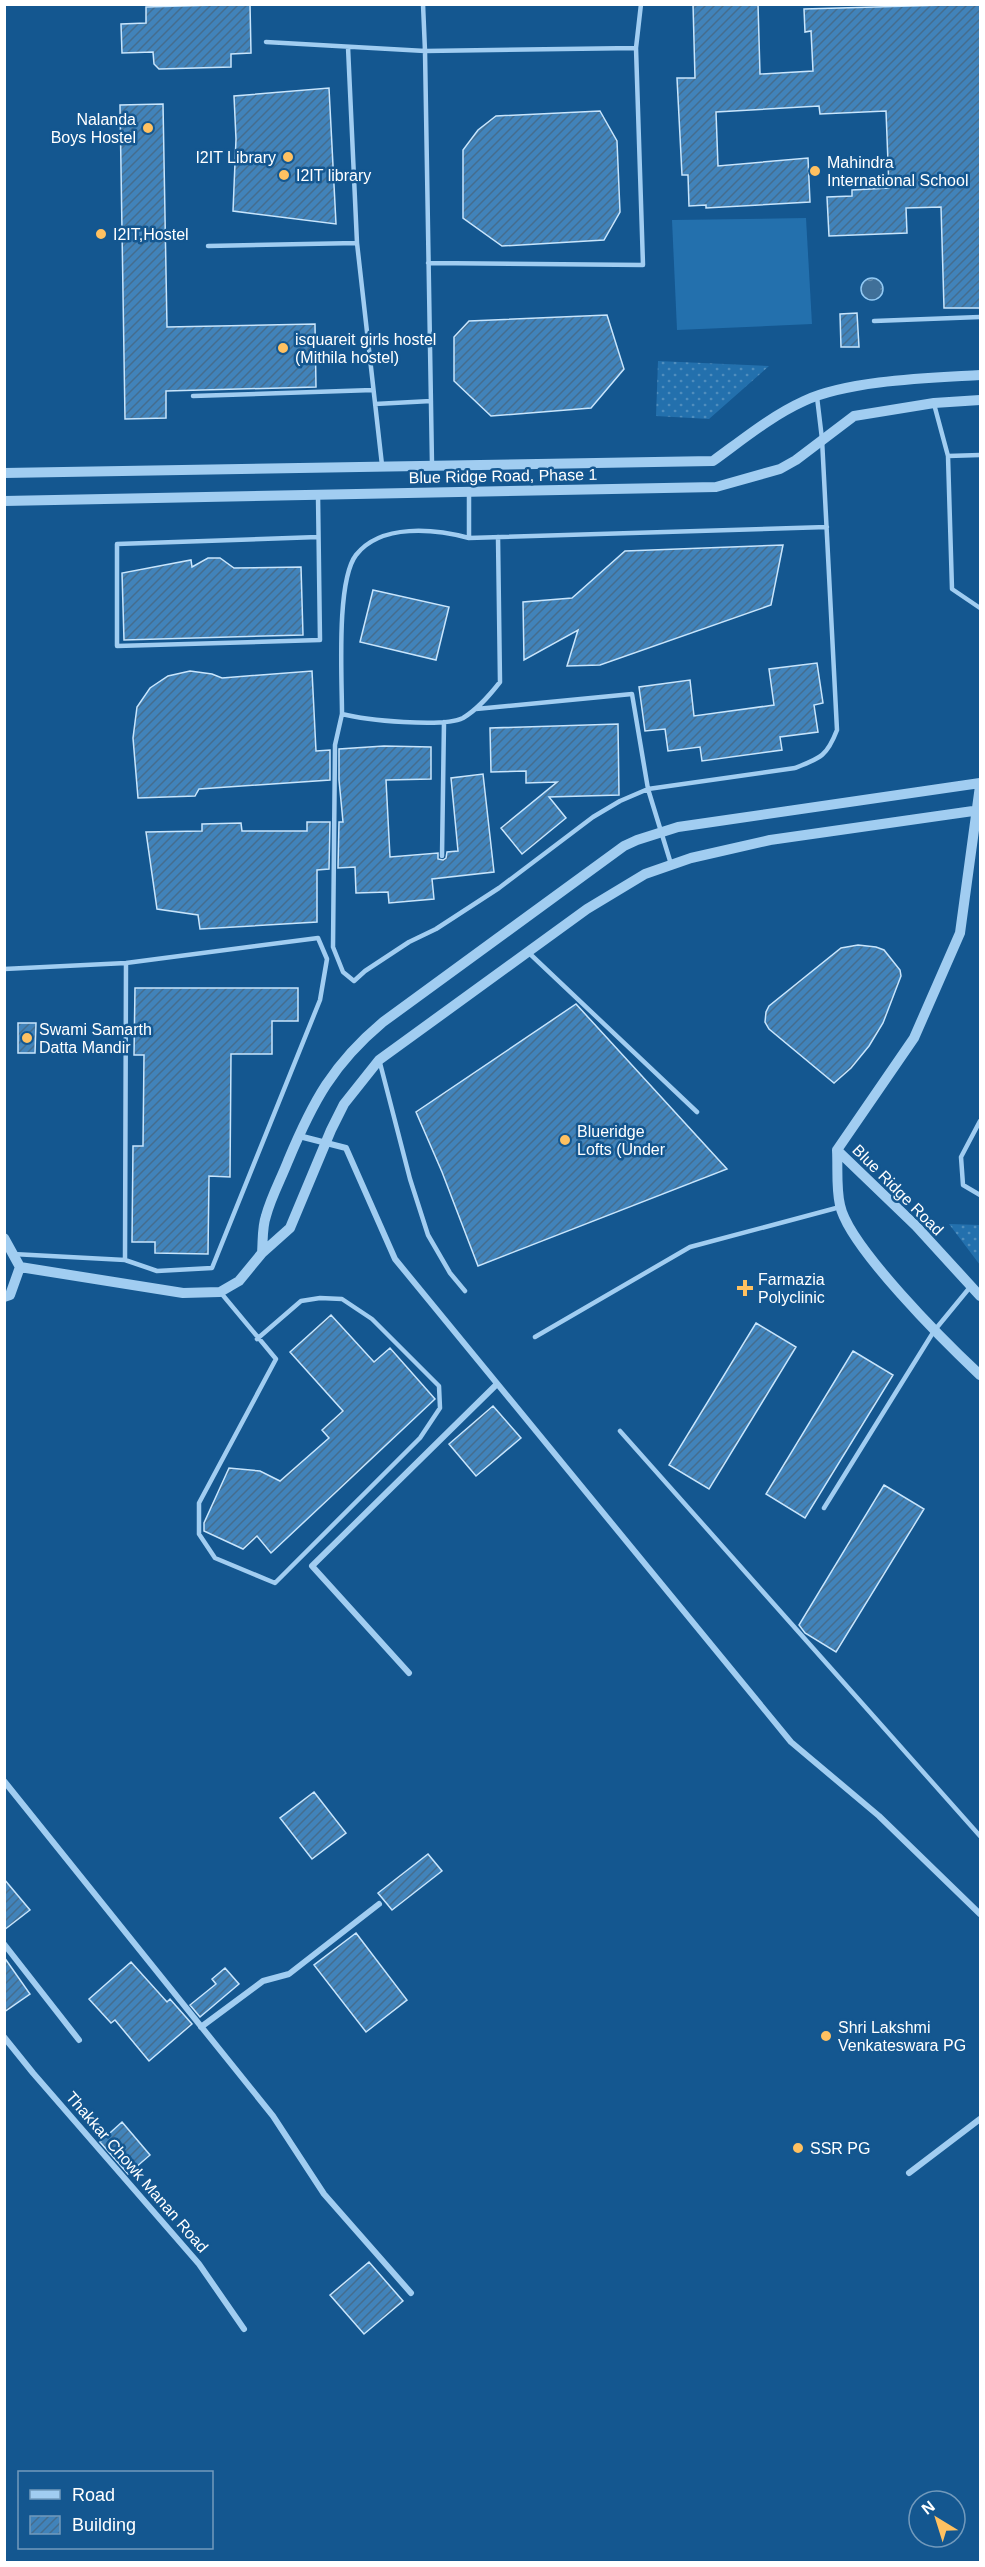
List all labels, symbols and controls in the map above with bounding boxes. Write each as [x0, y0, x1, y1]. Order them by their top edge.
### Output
place label: Nalanda Boys Hostel [51, 111, 136, 146]
marker: Nalanda Boys Hostel [141, 121, 155, 135]
place label: I2IT Library [195, 149, 276, 166]
marker: I2IT Library [281, 150, 295, 164]
place label: Mahindra International School [827, 154, 968, 189]
marker: Mahindra International School [808, 164, 822, 178]
place label: I2IT library [296, 167, 371, 184]
marker: I2IT library [277, 168, 291, 182]
place label: I2IT,Hostel [113, 226, 189, 243]
marker: I2IT,Hostel [94, 227, 108, 241]
place label: isquareit girls hostel (Mithila hostel) [295, 331, 436, 366]
marker: isquareit girls hostel (Mithila hostel) [276, 341, 290, 355]
street label: Blue Ridge Road, Phase 1 [409, 466, 598, 486]
place label: Swami Samarth Datta Mandir [39, 1021, 152, 1056]
marker: Swami Samarth Datta Mandir [20, 1031, 34, 1045]
place label: Blueridge Lofts (Under [577, 1123, 666, 1158]
marker: Blueridge Lofts (Under [558, 1133, 572, 1147]
street label: Blue Ridge Road [849, 1141, 947, 1239]
place label: Farmazia Polyclinic [758, 1271, 825, 1306]
marker: Farmazia Polyclinic [736, 1279, 754, 1297]
place label: Shri Lakshmi Venkateswara PG [838, 2019, 966, 2054]
marker: Shri Lakshmi Venkateswara PG [819, 2029, 833, 2043]
street label: Thakkar Chowk Manan Road [63, 2088, 211, 2256]
place label: SSR PG [810, 2140, 870, 2157]
marker: SSR PG [791, 2141, 805, 2155]
legend [18, 2471, 213, 2549]
text: Road [72, 2485, 115, 2505]
north arrow [907, 2489, 967, 2549]
text: N [918, 2497, 938, 2518]
text: Building [72, 2515, 136, 2535]

